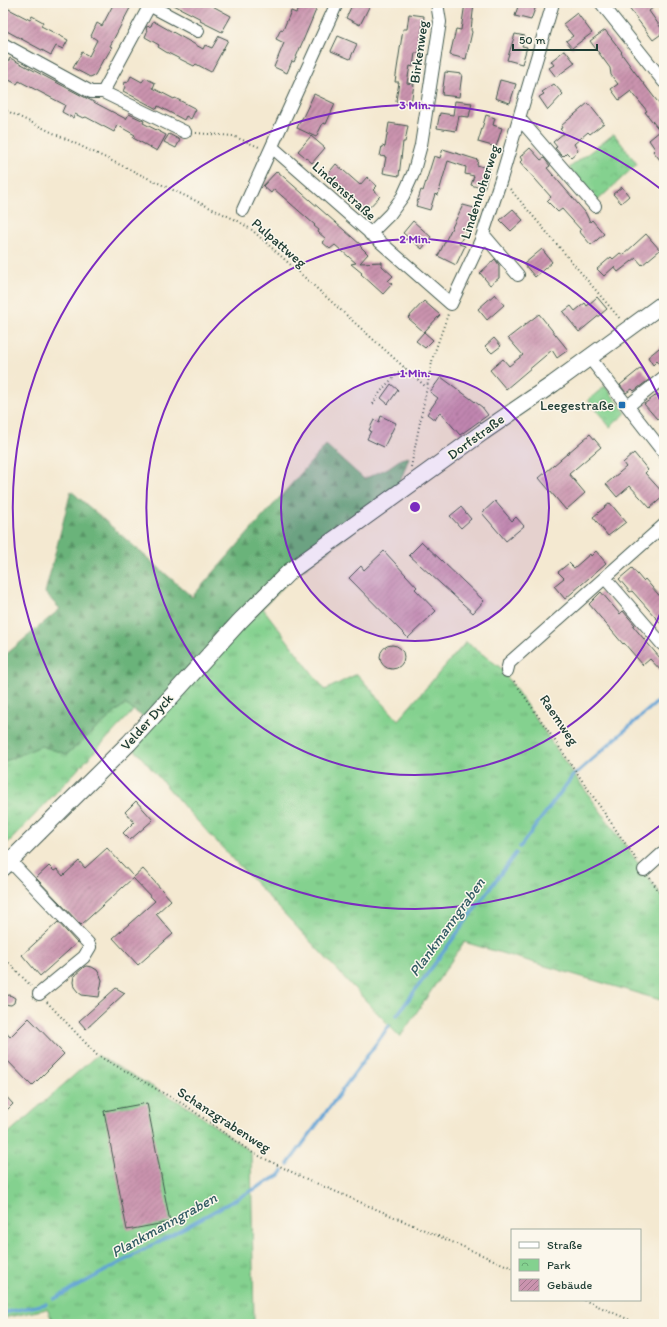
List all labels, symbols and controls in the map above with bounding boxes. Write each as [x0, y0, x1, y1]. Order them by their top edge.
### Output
street label: Birkenweg [406, 19, 432, 85]
scale bar [513, 26, 597, 52]
text: 50 m [519, 33, 545, 47]
text: 3 Min. [399, 98, 431, 112]
street label: Lindenhoherweg [457, 142, 503, 241]
street label: Lindenstraße [309, 158, 380, 224]
street label: Pulpattweg [248, 215, 310, 272]
text: 2 Min. [399, 232, 431, 246]
text: 1 Min. [400, 366, 430, 380]
place label: Leegestraße [540, 397, 614, 414]
marker: Leegestraße [617, 400, 627, 410]
street label: Dorfstraße [444, 410, 508, 463]
centre of rings [408, 500, 422, 514]
street label: Velder Dyck [117, 690, 177, 754]
street label: Raemweg [536, 691, 583, 749]
water label: Plankmanngraben [405, 874, 489, 980]
street label: Schanzgrabenweg [174, 1084, 274, 1157]
water label: Plankmanngraben [108, 1188, 220, 1261]
legend [511, 1229, 641, 1301]
text: Straße [547, 1238, 582, 1252]
text: Park [547, 1258, 571, 1272]
text: Gebäude [547, 1278, 592, 1292]

